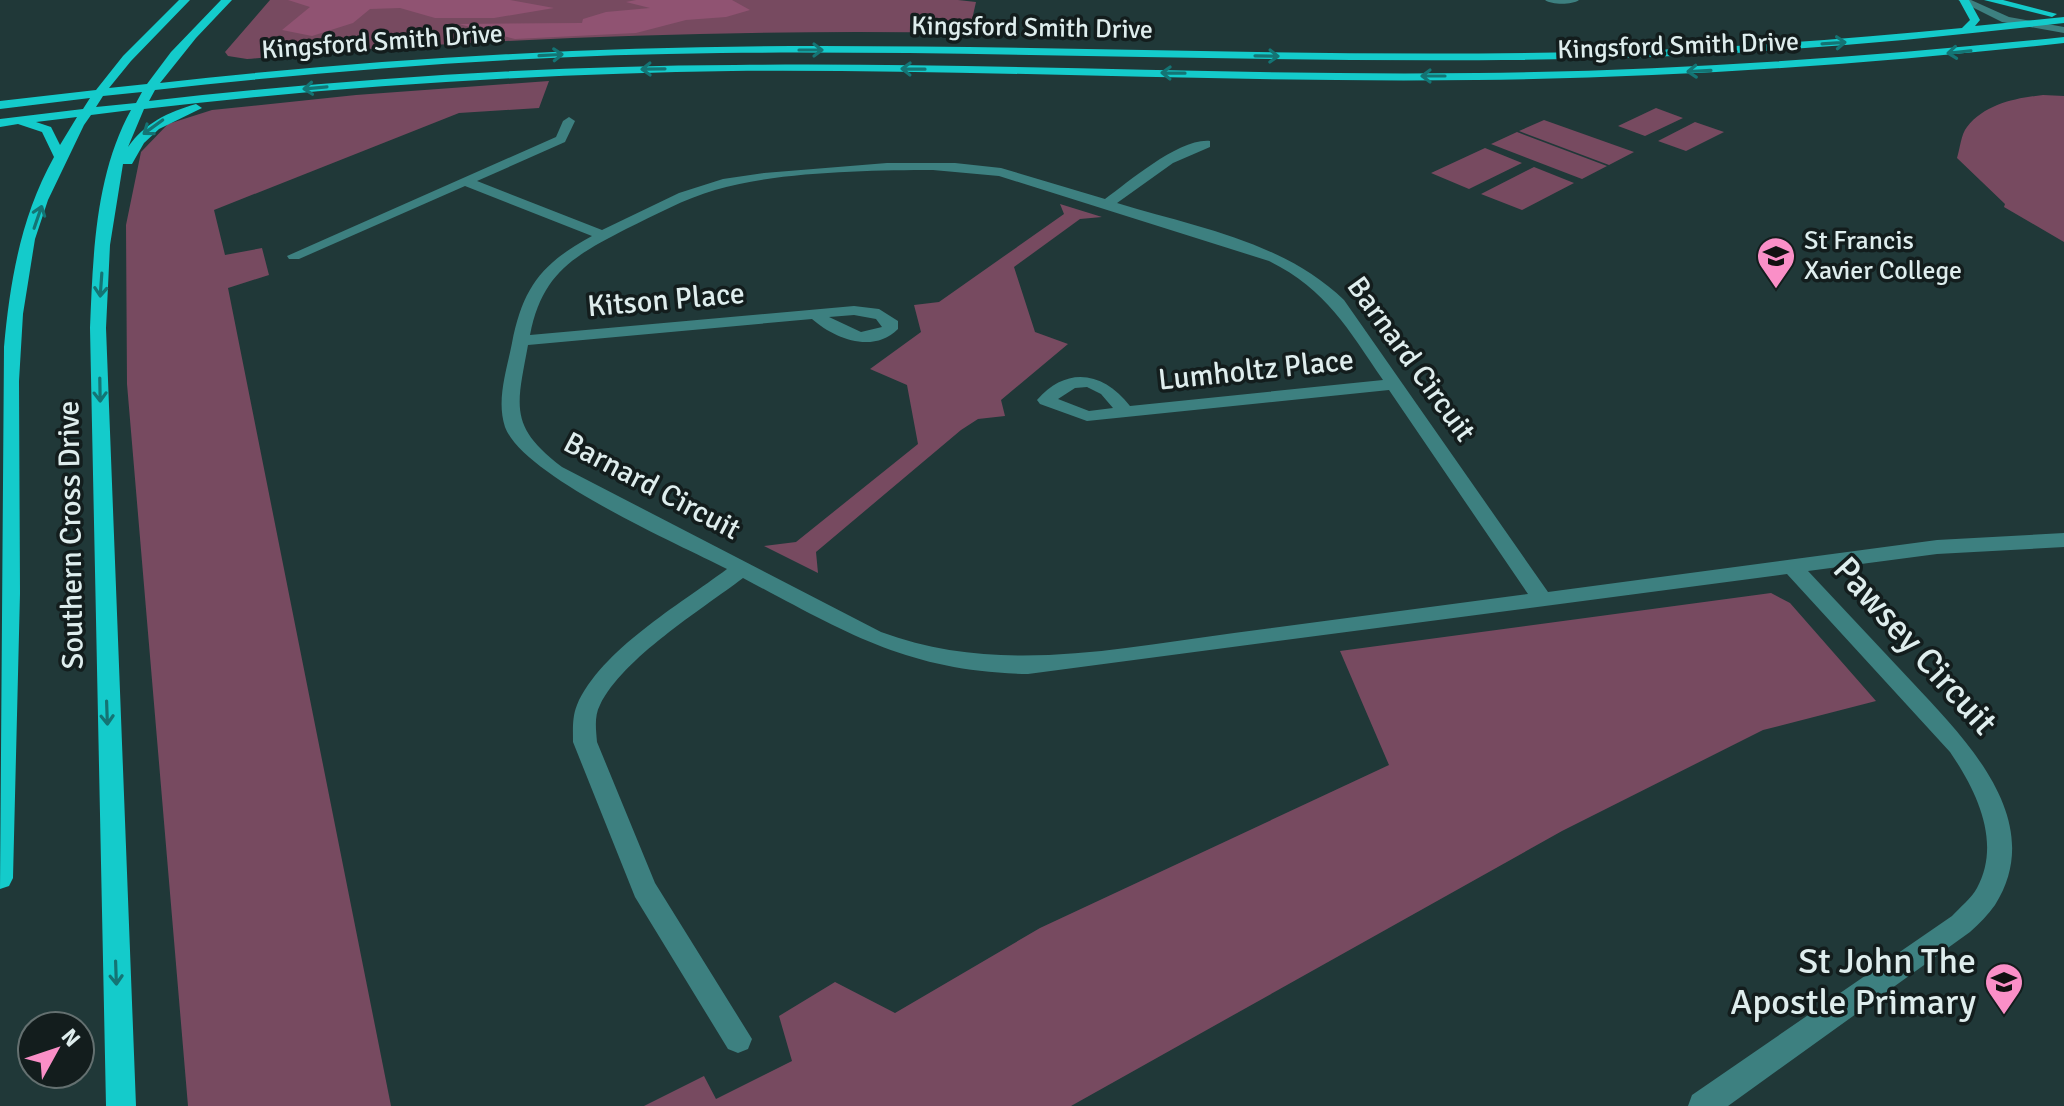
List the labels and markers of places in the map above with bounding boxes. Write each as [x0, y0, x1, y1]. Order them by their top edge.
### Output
place label: St Francis Xavier College [1804, 225, 1962, 287]
school or university icon: St Francis Xavier College [1755, 235, 1797, 290]
place label: St John The Apostle Primary [1730, 939, 1976, 1025]
school or university icon: St John The Apostle Primary [1983, 961, 2025, 1016]

